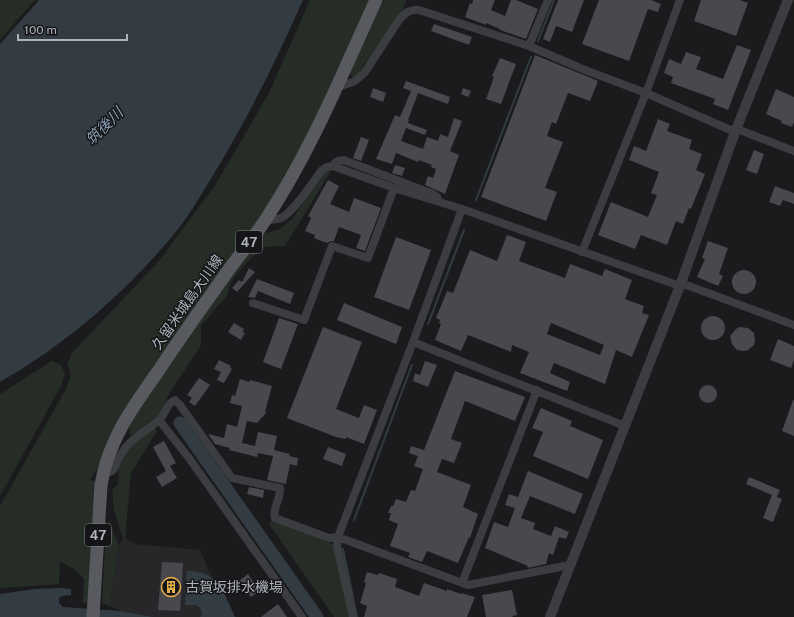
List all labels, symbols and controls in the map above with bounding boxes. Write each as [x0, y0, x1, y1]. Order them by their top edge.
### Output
scale bar [18, 16, 127, 42]
text: 100 m [24, 23, 57, 37]
water label: 筑後川 [82, 103, 127, 148]
road number: 47 [236, 231, 262, 253]
street label: 久留米城島大川線 [148, 252, 226, 352]
road number: 47 [85, 524, 111, 546]
building icon: 古賀坂排水機場 [160, 576, 182, 598]
place label: 古賀坂排水機場 [185, 579, 283, 595]

